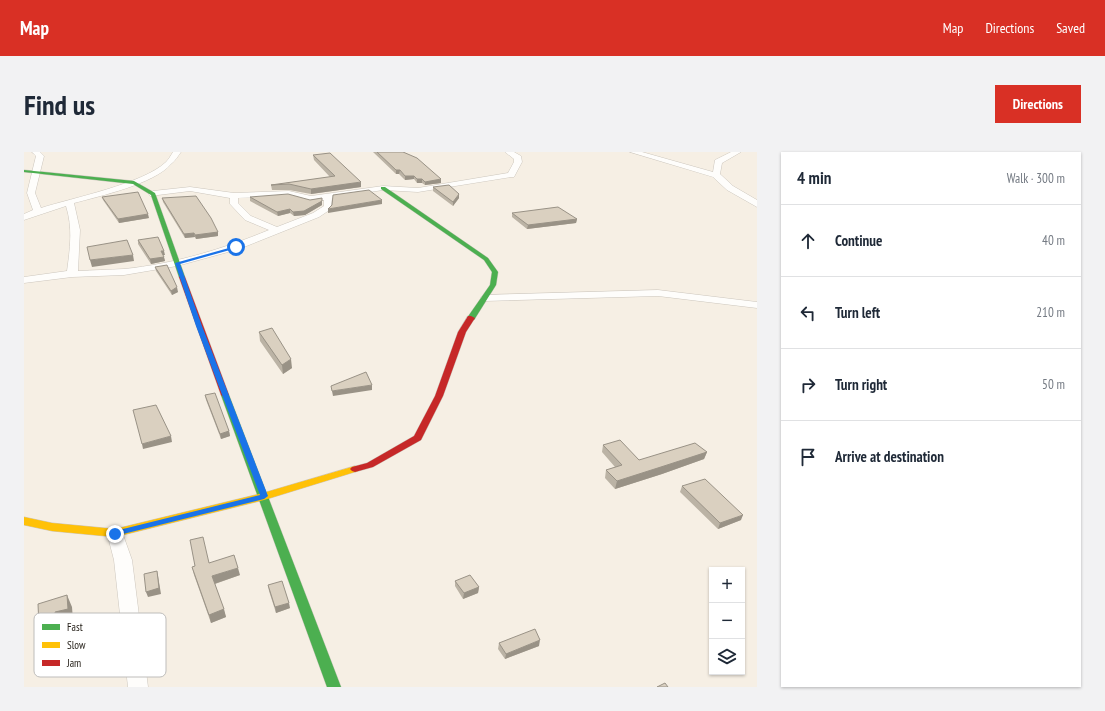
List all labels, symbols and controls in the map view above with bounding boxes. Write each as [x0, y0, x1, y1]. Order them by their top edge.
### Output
text: Map [20, 16, 49, 40]
text: Map [943, 19, 963, 37]
text: Directions [985, 19, 1034, 37]
text: Saved [1056, 19, 1085, 37]
button: Directions [995, 85, 1081, 123]
text: Find us [24, 86, 95, 123]
text: 4 min [797, 167, 831, 189]
text: Walk · 300 m [1007, 170, 1065, 187]
icon: ahead [797, 230, 819, 252]
text: Continue [835, 231, 882, 250]
text: 40 m [1042, 232, 1065, 249]
route start [227, 238, 245, 256]
icon: left [797, 302, 819, 324]
text: Turn left [835, 303, 880, 322]
text: 210 m [1036, 304, 1065, 321]
icon: right [797, 374, 819, 396]
text: Turn right [835, 375, 887, 394]
text: 50 m [1042, 376, 1065, 393]
icon: arrive [797, 446, 819, 468]
text: Arrive at destination [835, 447, 944, 466]
route end [106, 525, 124, 543]
map controls [709, 567, 745, 675]
button: + [709, 567, 745, 603]
button: − [709, 603, 745, 639]
legend [34, 613, 166, 677]
text: Fast [67, 620, 83, 634]
text: Slow [67, 638, 86, 652]
button: layers [709, 639, 745, 675]
text: Jam [66, 656, 81, 670]

